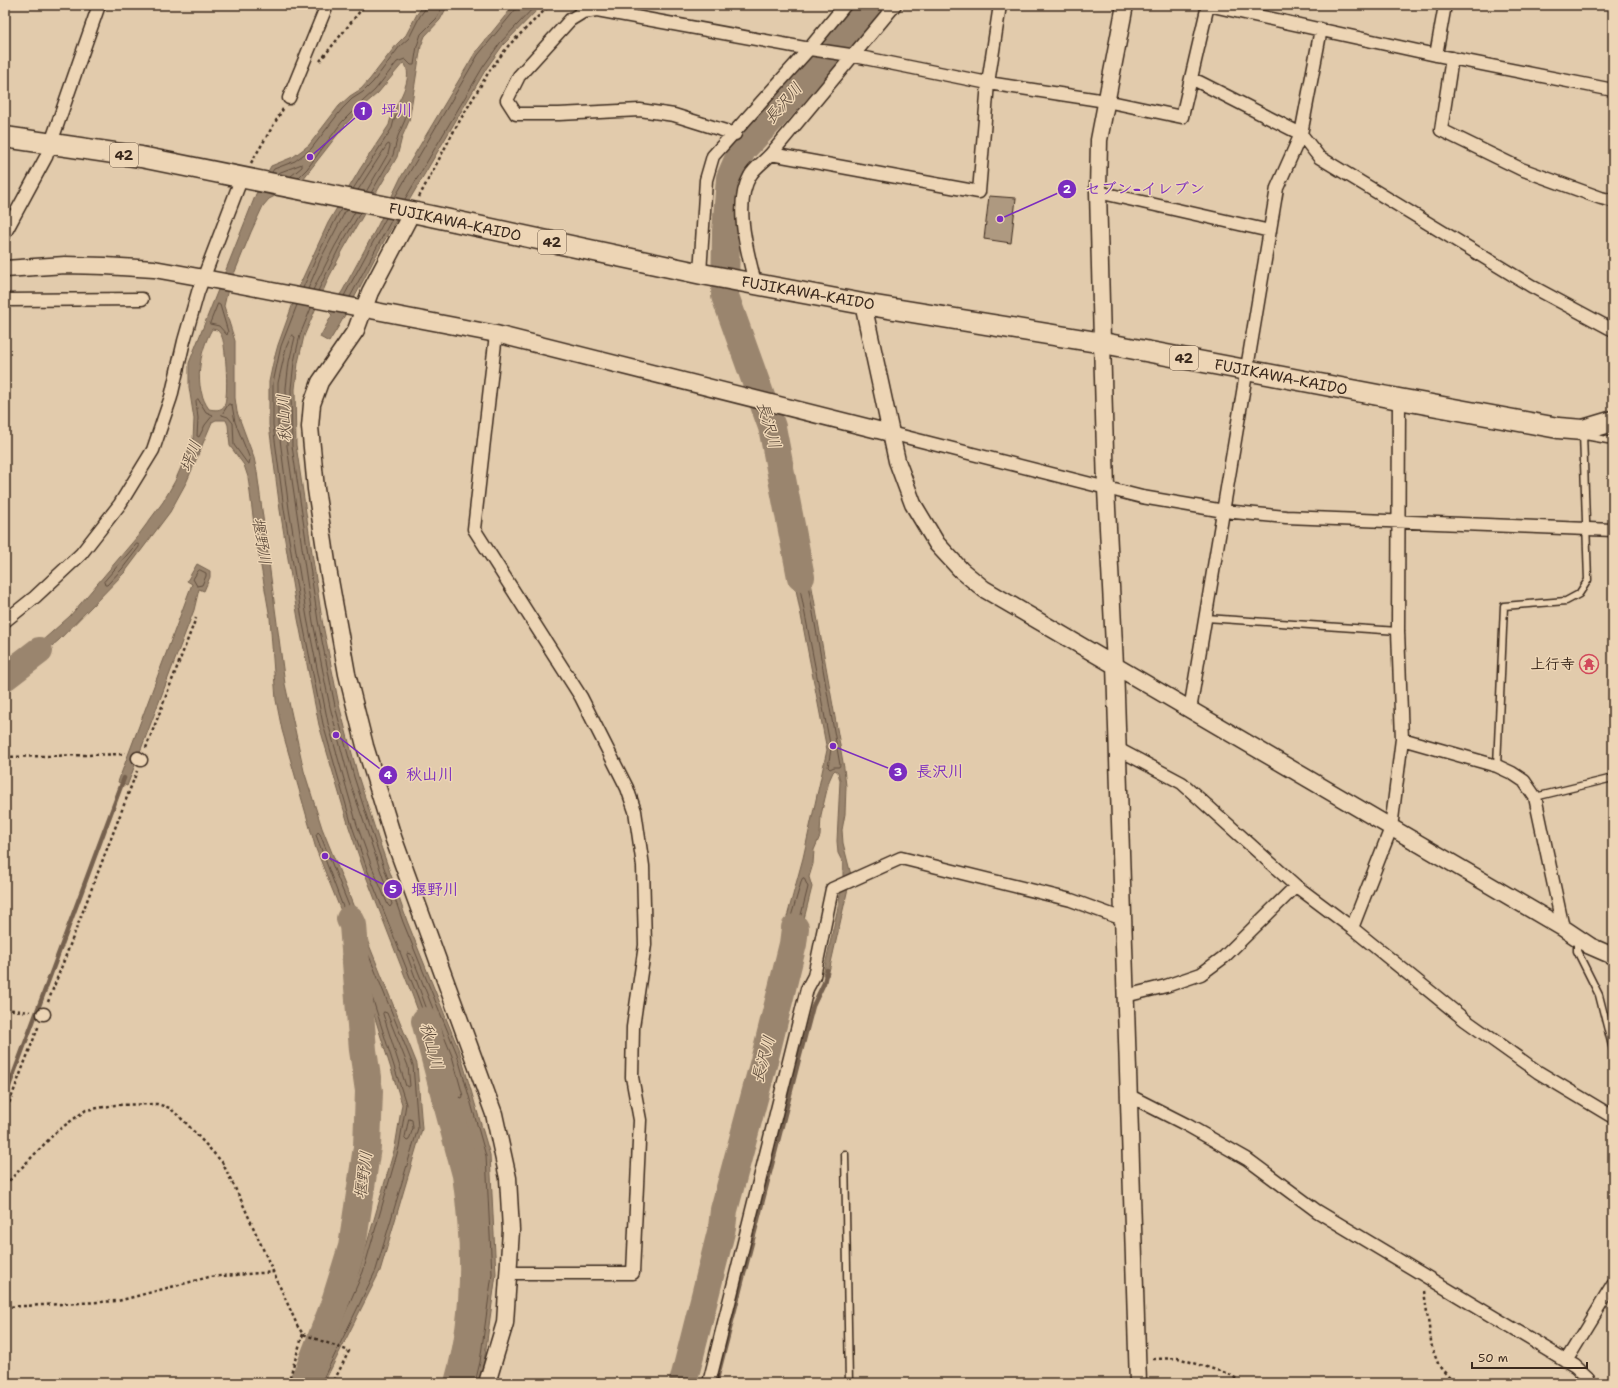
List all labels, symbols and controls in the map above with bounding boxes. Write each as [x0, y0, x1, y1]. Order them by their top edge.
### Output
water label: 長沢川 [759, 78, 807, 128]
callout: 坪川 [353, 97, 421, 125]
text: 坪川 [381, 100, 413, 121]
text: 1 [360, 103, 366, 119]
road number: 42 [110, 143, 138, 167]
callout: セブン-イレブン [1057, 175, 1214, 203]
text: セブン-イレブン [1085, 178, 1205, 199]
text: 2 [1063, 181, 1072, 197]
street label: FUJIKAWA-KAIDO [387, 198, 523, 246]
road number: 42 [538, 230, 566, 254]
street label: FUJIKAWA-KAIDO [740, 271, 876, 315]
road number: 42 [1170, 346, 1198, 370]
street label: FUJIKAWA-KAIDO [1213, 354, 1349, 400]
water label: 秋山川 [273, 394, 295, 442]
water label: 長沢川 [752, 399, 786, 451]
water label: 坪川 [174, 437, 206, 475]
water label: 堰野川 [248, 516, 276, 566]
temple icon: 上行寺 [1578, 653, 1600, 675]
place label: 上行寺 [1530, 654, 1575, 674]
callout: 長沢川 [888, 758, 972, 786]
callout: 秋山川 [378, 761, 462, 789]
text: 長沢川 [916, 761, 964, 782]
text: 秋山川 [406, 764, 454, 785]
text: 3 [894, 764, 902, 780]
text: 4 [384, 767, 393, 783]
callout: 堰野川 [383, 875, 467, 903]
text: 堰野川 [411, 879, 459, 900]
text: 5 [389, 881, 397, 897]
water label: 秋山川 [416, 1020, 448, 1072]
water label: 長沢川 [747, 1033, 779, 1085]
water label: 堰野川 [349, 1150, 377, 1200]
scale bar [1472, 1344, 1587, 1370]
text: 50 m [1478, 1350, 1508, 1366]

